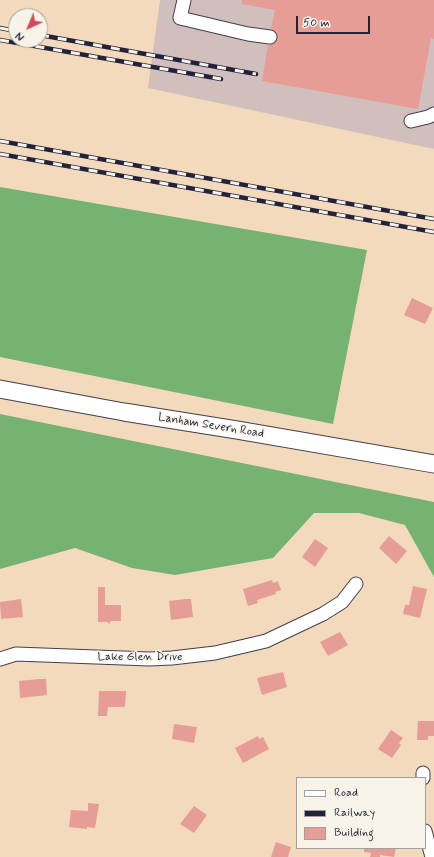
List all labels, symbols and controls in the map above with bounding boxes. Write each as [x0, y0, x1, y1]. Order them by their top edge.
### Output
north arrow [8, 8, 48, 48]
scale bar [298, 8, 372, 34]
text: 50 m [303, 15, 330, 31]
text: N [13, 28, 28, 43]
street label: Lanham Severn Road [157, 411, 265, 441]
street label: Lake Glen Drive [98, 650, 182, 664]
legend [296, 777, 426, 849]
text: Road [334, 785, 358, 801]
text: Railway [334, 805, 375, 821]
text: Building [334, 825, 374, 841]

